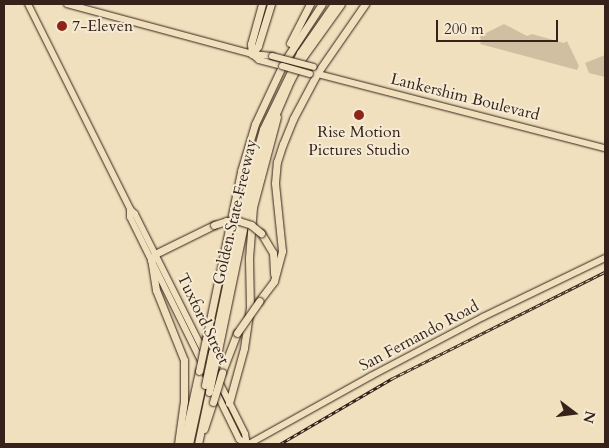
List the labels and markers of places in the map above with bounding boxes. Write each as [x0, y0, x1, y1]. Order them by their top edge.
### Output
place label: 7-Eleven [72, 16, 133, 36]
marker: 7-Eleven [56, 20, 68, 32]
marker: Rise Motion Pictures Studio [353, 109, 365, 121]
place label: Rise Motion Pictures Studio [308, 122, 410, 160]

